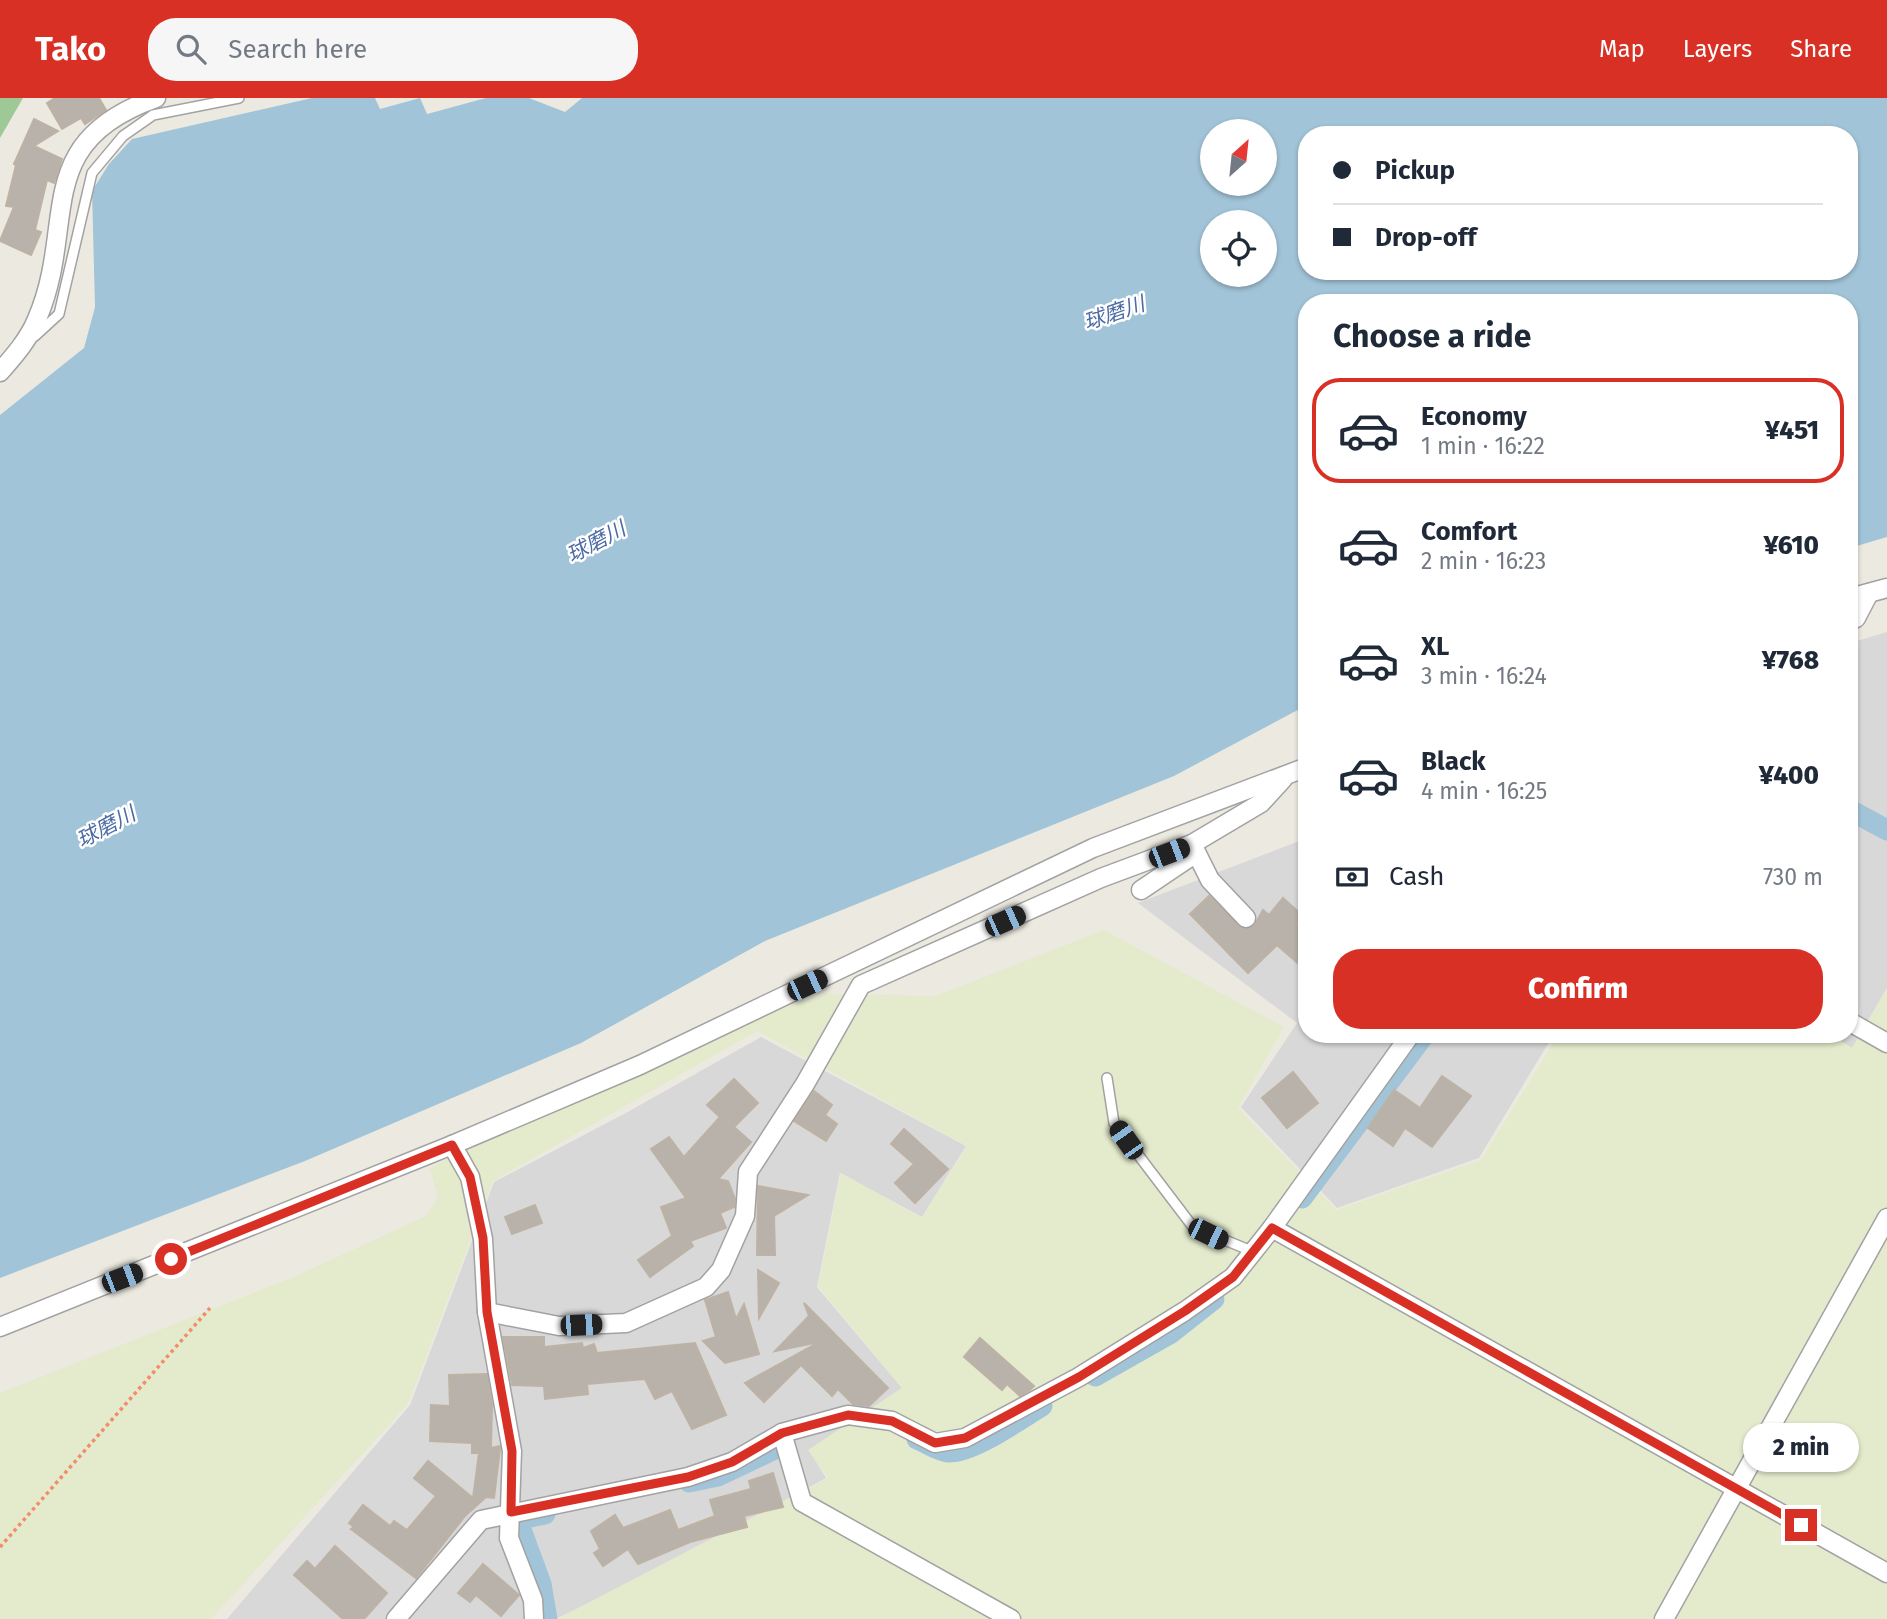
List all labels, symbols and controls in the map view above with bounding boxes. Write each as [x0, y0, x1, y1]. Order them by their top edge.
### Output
search box [148, 18, 638, 81]
text: Tako [35, 29, 106, 69]
icon: search [172, 30, 210, 68]
text: Search here [228, 34, 367, 65]
text: Map [1599, 35, 1645, 63]
text: Layers [1683, 35, 1752, 63]
text: Share [1790, 35, 1852, 63]
north arrow [1200, 119, 1278, 196]
map controls [1200, 119, 1277, 287]
text: Pickup [1375, 155, 1455, 186]
button: locate [1200, 210, 1277, 287]
text: Drop-off [1375, 222, 1477, 253]
water label: 球磨川 [1080, 290, 1150, 336]
text: Choose a ride [1333, 317, 1531, 355]
icon: car [1337, 399, 1400, 462]
text: Economy [1421, 401, 1527, 432]
text: ¥451 [1765, 415, 1819, 446]
text: 1 min · 16:22 [1421, 432, 1545, 460]
icon: car [1337, 514, 1400, 577]
water label: 球磨川 [562, 515, 632, 568]
text: Comfort [1421, 516, 1517, 547]
text: ¥610 [1764, 530, 1819, 561]
text: 2 min · 16:23 [1421, 547, 1546, 575]
icon: car [1337, 629, 1400, 692]
text: XL [1421, 631, 1449, 662]
text: ¥768 [1762, 645, 1819, 676]
text: 3 min · 16:24 [1421, 662, 1547, 690]
icon: car [1337, 744, 1400, 807]
text: Black [1421, 746, 1486, 777]
text: ¥400 [1759, 760, 1819, 791]
text: 4 min · 16:25 [1421, 777, 1547, 805]
water label: 球磨川 [72, 800, 142, 853]
car [1146, 836, 1193, 870]
icon: cash [1333, 858, 1371, 896]
text: Cash [1389, 861, 1445, 892]
text: 730 m [1763, 863, 1823, 891]
car [982, 903, 1029, 939]
button: Confirm [1333, 949, 1823, 1029]
car [784, 967, 831, 1003]
car [1106, 1117, 1147, 1163]
car [1185, 1215, 1232, 1253]
route start [155, 1243, 187, 1275]
car [99, 1261, 146, 1295]
car [560, 1314, 603, 1336]
callout: 2 min [1743, 1424, 1859, 1472]
text: 2 min [1773, 1433, 1829, 1461]
route end [1785, 1509, 1817, 1541]

